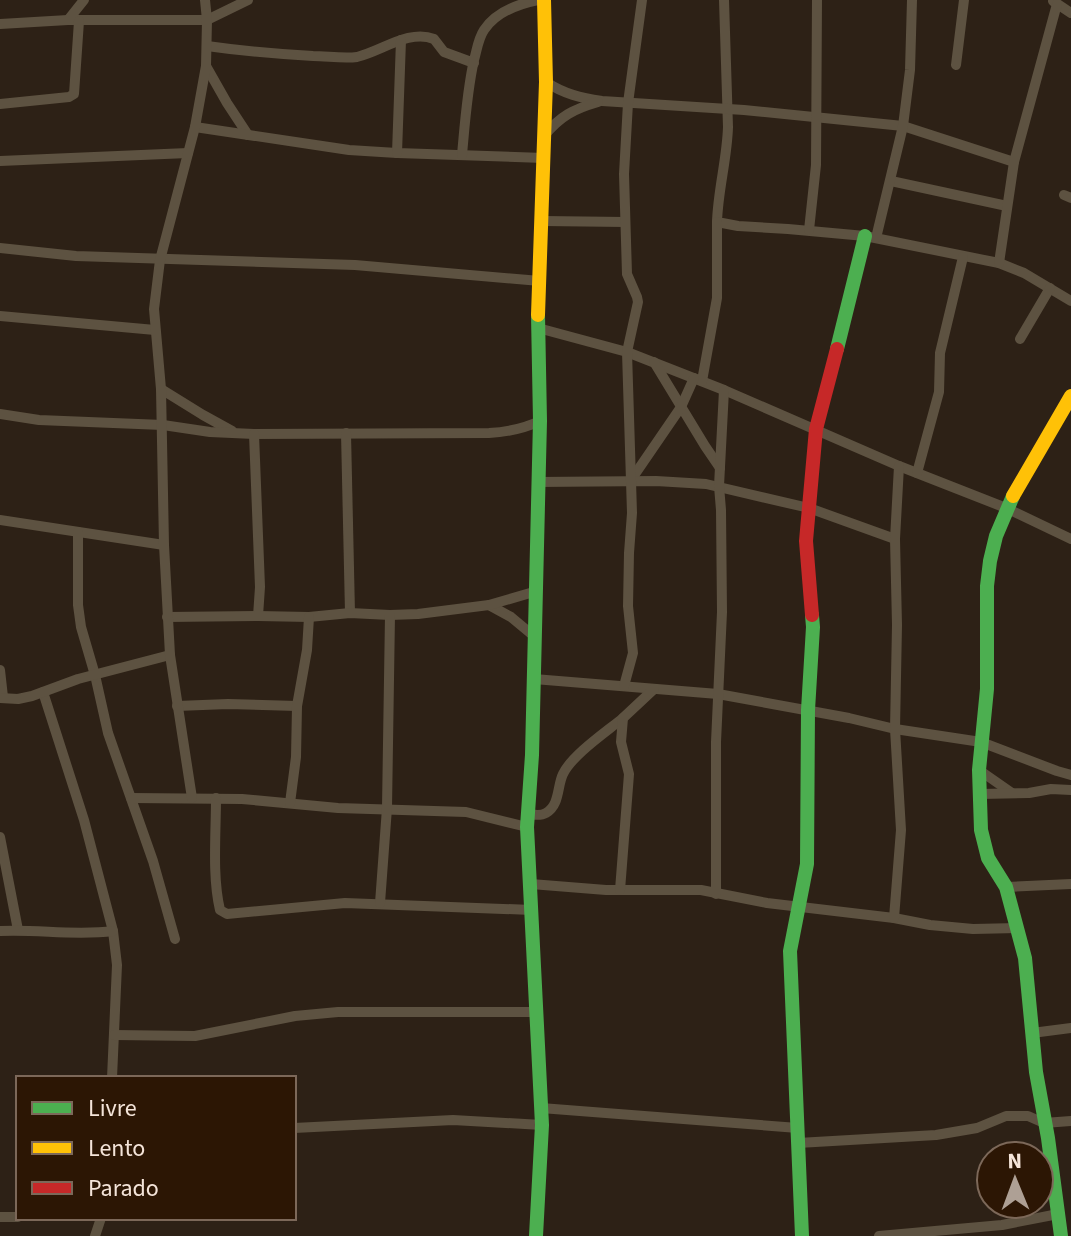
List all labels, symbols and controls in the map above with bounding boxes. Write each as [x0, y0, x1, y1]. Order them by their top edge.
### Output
legend [16, 1076, 296, 1220]
text: Livre [88, 1091, 137, 1126]
text: Lento [88, 1131, 145, 1166]
north arrow [975, 1140, 1055, 1220]
text: N [1007, 1145, 1022, 1177]
text: Parado [88, 1171, 159, 1206]

